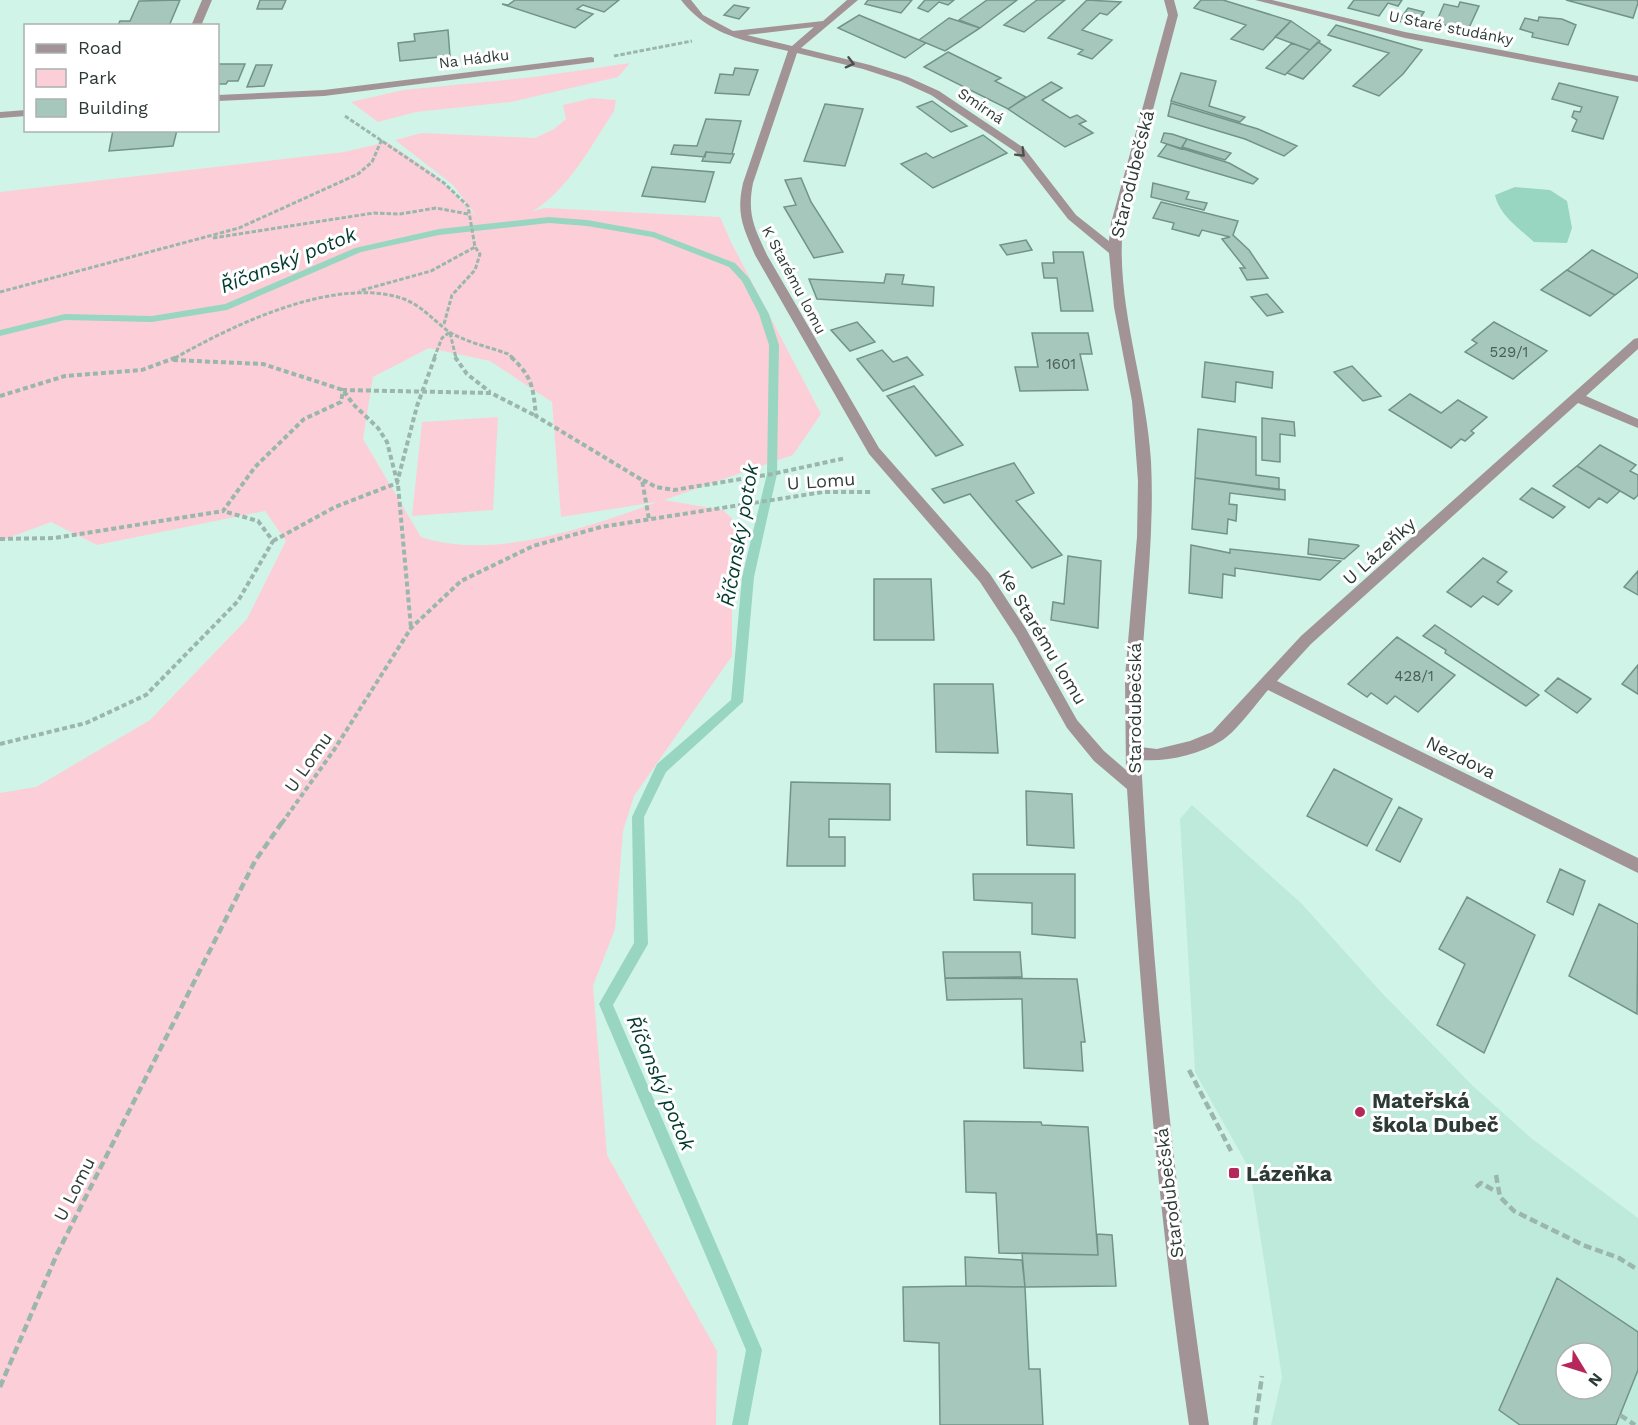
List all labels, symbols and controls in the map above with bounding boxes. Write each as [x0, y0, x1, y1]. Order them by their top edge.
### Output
street label: U Staré studánky [1387, 7, 1515, 49]
legend [24, 24, 219, 132]
text: Road [78, 37, 122, 58]
street label: Na Hádku [438, 46, 510, 72]
one-way arrow [844, 56, 855, 68]
text: Park [78, 67, 117, 88]
street label: Smírná [955, 84, 1008, 128]
text: Building [78, 97, 148, 118]
street label: Starodubečská [1106, 108, 1158, 240]
one-way arrow [1013, 145, 1024, 156]
water label: Říčanský potok [216, 221, 361, 298]
street label: K Starému lomu [758, 223, 830, 337]
house number: 529/1 [1490, 343, 1528, 361]
house number: 1601 [1046, 355, 1076, 373]
water label: Říčanský potok [715, 461, 764, 608]
street label: U Lomu [786, 468, 856, 494]
street label: U Lázeňky [1338, 513, 1420, 589]
street label: Ke Starému lomu [995, 566, 1091, 708]
street label: Starodubečská [1124, 643, 1145, 773]
house number: 428/1 [1394, 667, 1434, 685]
street label: U Lomu [280, 728, 336, 796]
street label: Nezdova [1423, 731, 1499, 783]
water label: Říčanský potok [622, 1012, 701, 1155]
place label: Mateřská škola Dubeč [1372, 1088, 1499, 1137]
marker: Mateřská škola Dubeč [1353, 1105, 1367, 1119]
street label: Starodubečská [1151, 1127, 1187, 1259]
street label: U Lomu [49, 1154, 99, 1224]
place label: Lázeňka [1246, 1161, 1333, 1186]
marker: Lázeňka [1227, 1166, 1241, 1180]
north arrow [1554, 1341, 1614, 1401]
text: N [1584, 1369, 1607, 1390]

